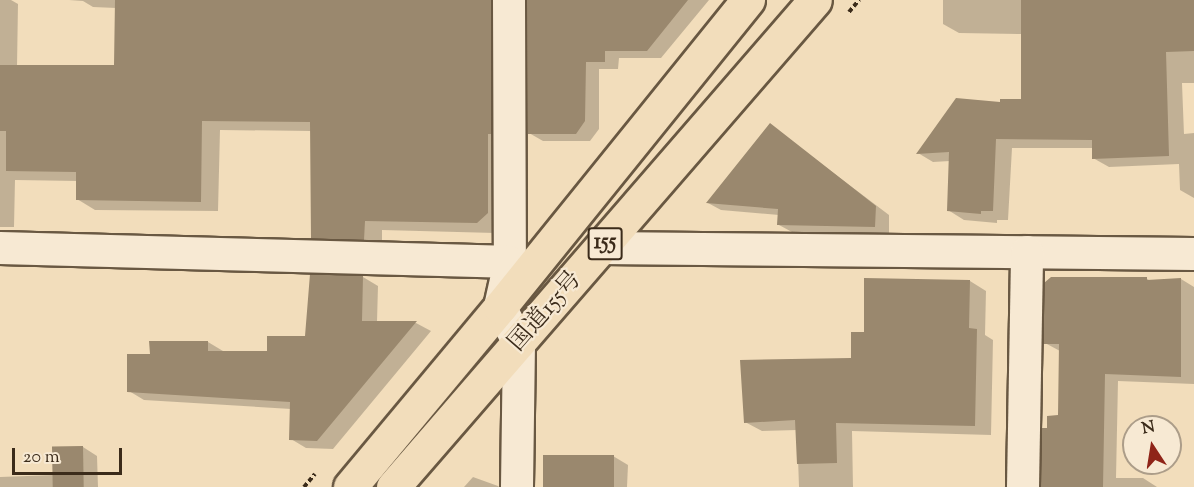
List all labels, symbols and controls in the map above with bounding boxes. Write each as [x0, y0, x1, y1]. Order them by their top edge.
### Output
road number: 155 [587, 225, 623, 263]
street label: 国道155号 [503, 266, 589, 358]
north arrow [1122, 415, 1182, 475]
text: N [1140, 416, 1157, 441]
scale bar [15, 436, 124, 474]
text: 20 m [23, 445, 60, 471]

